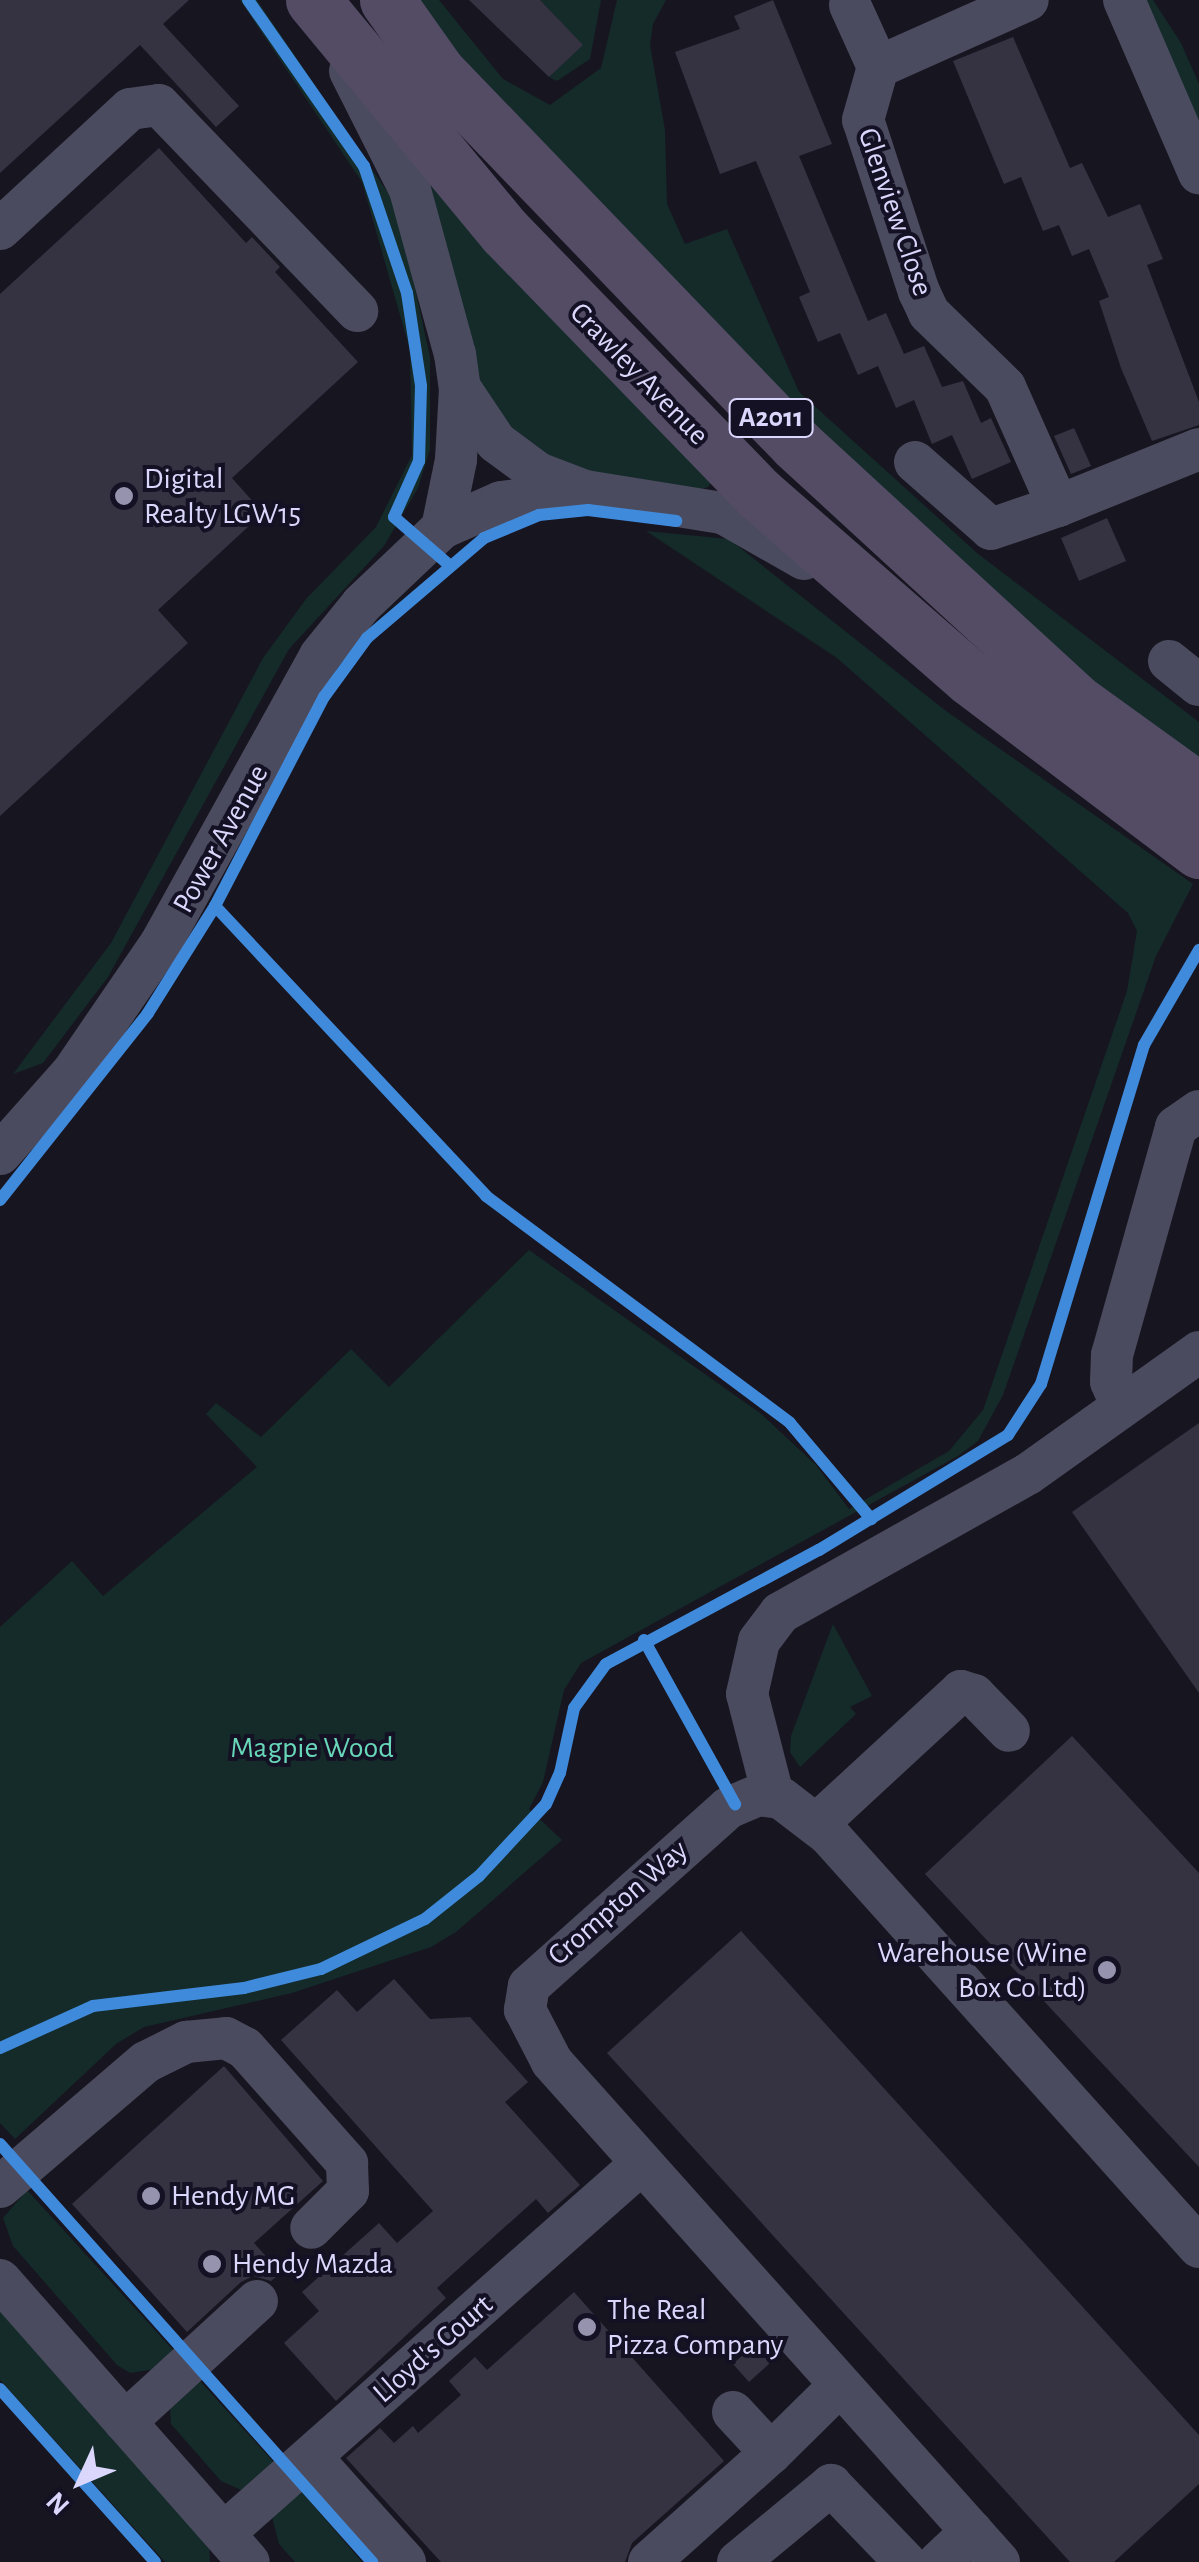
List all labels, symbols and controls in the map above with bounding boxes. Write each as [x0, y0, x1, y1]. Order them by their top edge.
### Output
street label: Glenview Close [849, 123, 941, 301]
street label: Crawley Avenue [562, 295, 716, 453]
road number: A2011 [728, 395, 814, 441]
place label: Digital Realty LGW15 [144, 461, 301, 532]
marker: Digital Realty LGW15 [113, 485, 135, 507]
street label: Power Avenue [165, 758, 277, 920]
park label: Magpie Wood [230, 1730, 394, 1766]
street label: Crompton Way [541, 1832, 695, 1974]
place label: Warehouse (Wine Box Co Ltd) [877, 1935, 1087, 2006]
marker: Warehouse (Wine Box Co Ltd) [1096, 1959, 1118, 1981]
place label: Hendy MG [171, 2178, 295, 2214]
marker: Hendy MG [140, 2185, 162, 2207]
place label: Hendy Mazda [232, 2246, 393, 2282]
marker: Hendy Mazda [201, 2253, 223, 2275]
street label: Lloyd's Court [366, 2287, 500, 2411]
place label: The Real Pizza Company [607, 2292, 783, 2362]
marker: The Real Pizza Company [576, 2316, 598, 2338]
north arrow [30, 2432, 130, 2532]
text: N [42, 2486, 75, 2520]

